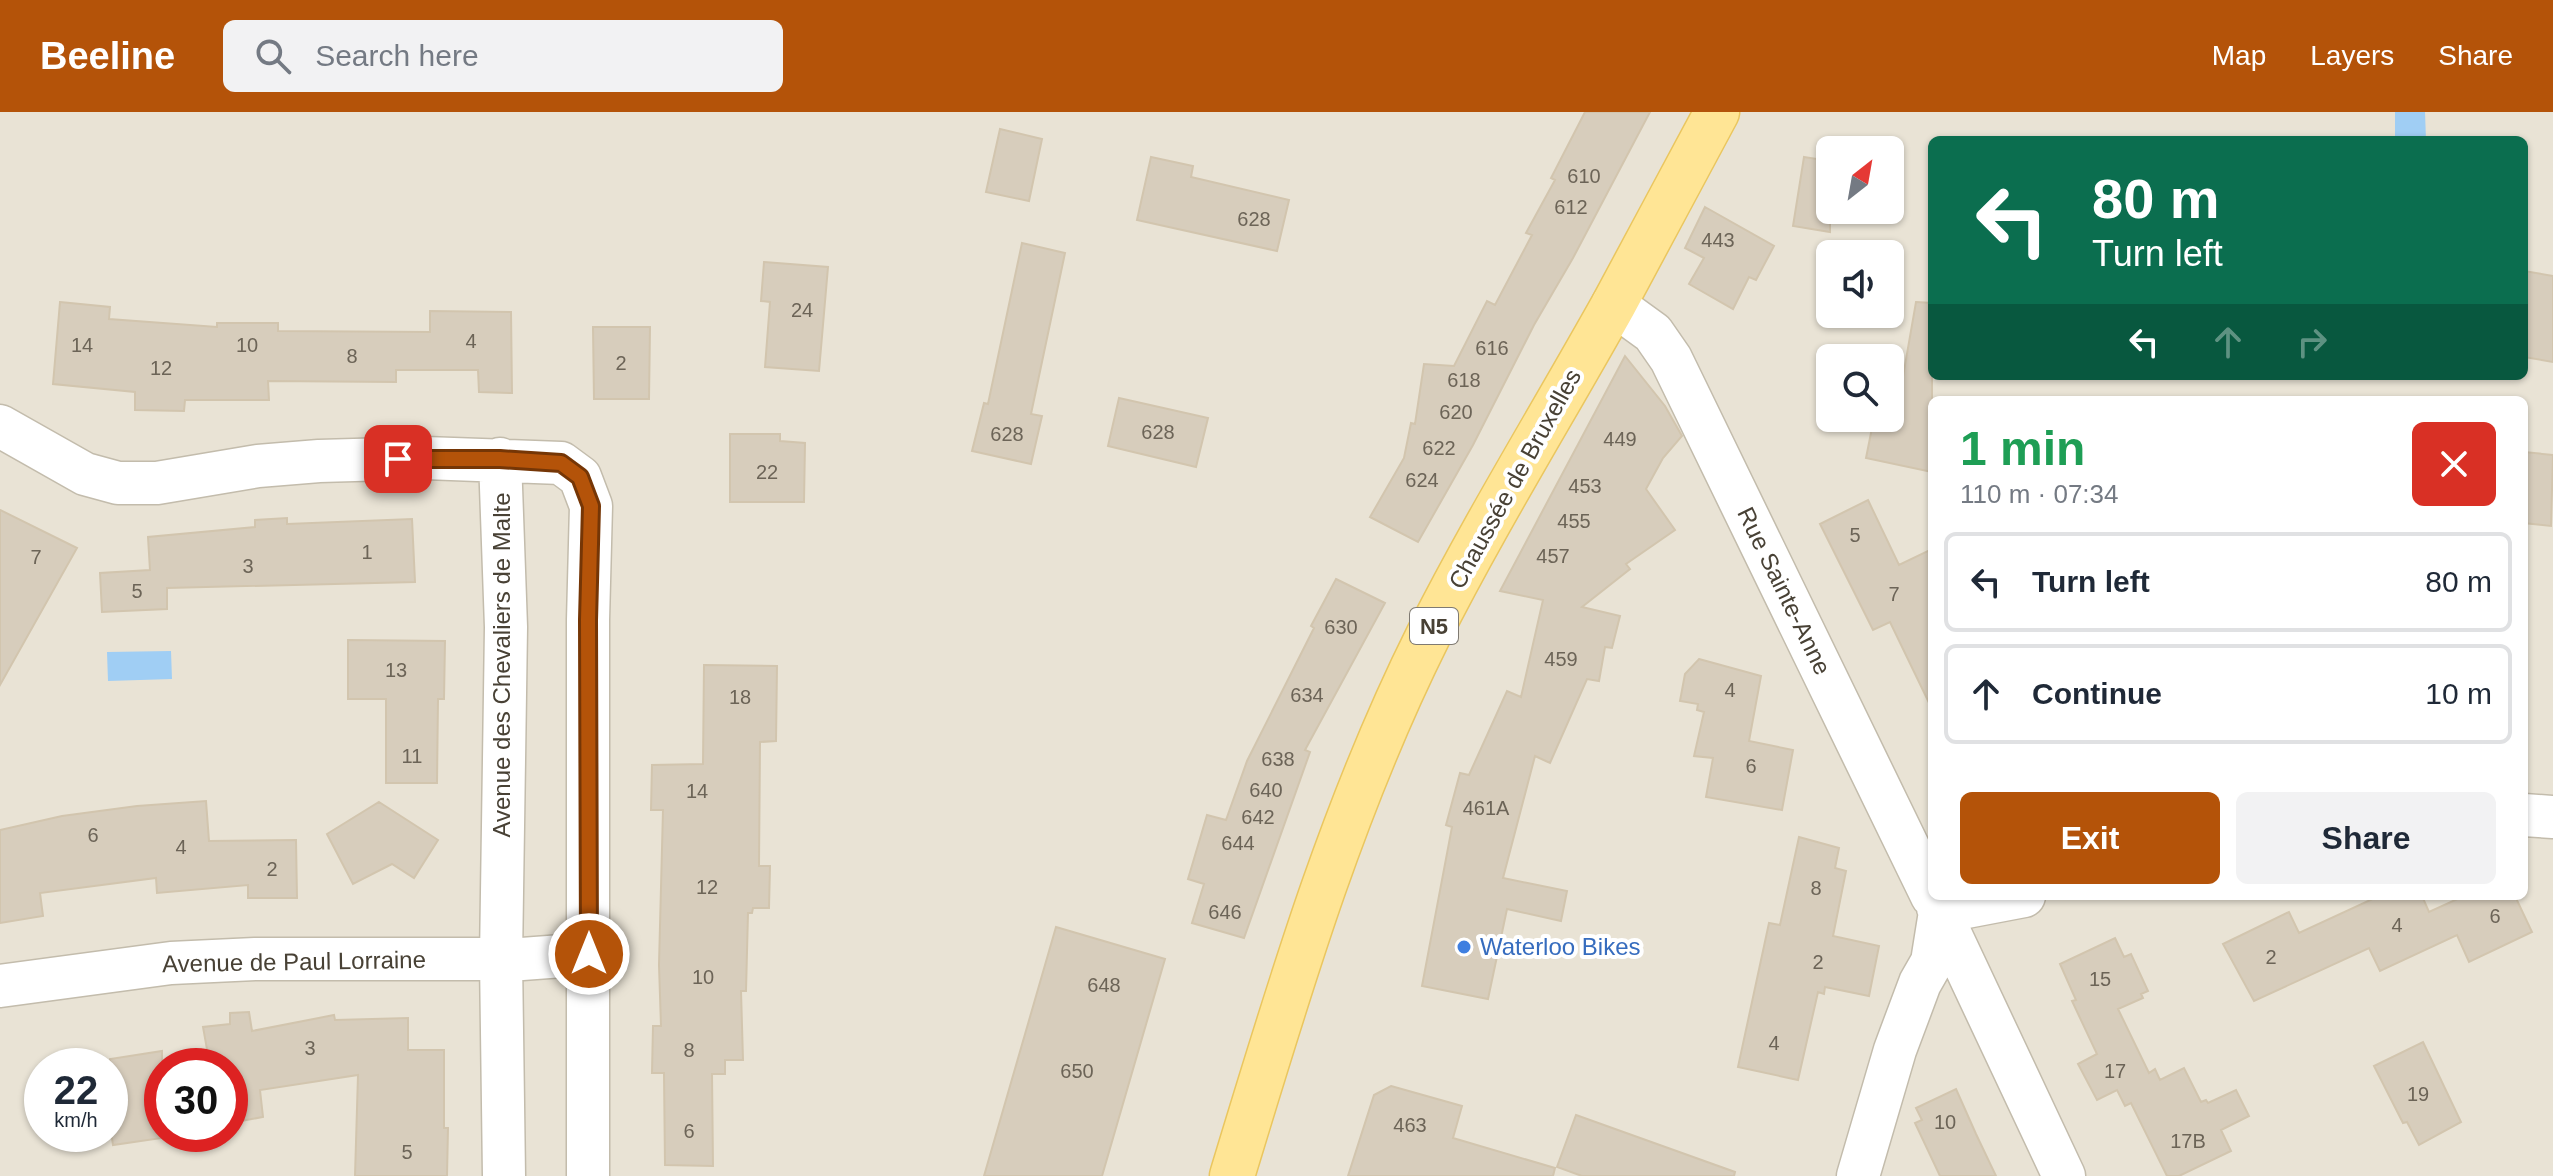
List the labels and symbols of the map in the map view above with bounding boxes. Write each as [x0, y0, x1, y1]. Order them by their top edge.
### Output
north arrow [1816, 136, 1904, 224]
house number: 610 [1567, 165, 1601, 187]
house number: 612 [1554, 196, 1588, 218]
house number: 628 [1237, 208, 1271, 230]
house number: 443 [1701, 229, 1735, 251]
house number: 24 [791, 299, 813, 321]
house number: 4 [465, 330, 477, 352]
house number: 14 [71, 334, 93, 356]
house number: 10 [236, 334, 258, 356]
house number: 616 [1475, 337, 1509, 359]
house number: 8 [346, 345, 358, 367]
house number: 2 [615, 352, 627, 374]
house number: 12 [150, 357, 172, 379]
street label: Chaussée de Bruxelles [1443, 364, 1586, 593]
house number: 618 [1447, 369, 1481, 391]
house number: 620 [1439, 401, 1473, 423]
house number: 628 [1141, 421, 1175, 443]
house number: 628 [990, 423, 1024, 445]
pin [364, 425, 432, 493]
house number: 449 [1603, 428, 1637, 450]
house number: 622 [1422, 437, 1456, 459]
house number: 22 [756, 461, 778, 483]
house number: 624 [1405, 469, 1439, 491]
house number: 453 [1568, 475, 1602, 497]
street label: Avenue des Chevaliers de Malte [488, 492, 515, 838]
street label: Rue Sainte-Anne [1732, 503, 1837, 679]
house number: 455 [1557, 510, 1591, 532]
house number: 5 [1849, 524, 1861, 546]
house number: 1 [361, 541, 373, 563]
house number: 457 [1536, 545, 1570, 567]
house number: 7 [30, 546, 42, 568]
house number: 3 [242, 555, 254, 577]
house number: 5 [131, 580, 143, 602]
house number: 7 [1888, 583, 1900, 605]
road number: N5 [1410, 608, 1458, 644]
house number: 630 [1324, 616, 1358, 638]
house number: 459 [1544, 648, 1578, 670]
house number: 13 [385, 659, 407, 681]
house number: 4 [1724, 679, 1736, 701]
house number: 634 [1290, 684, 1324, 706]
house number: 18 [729, 686, 751, 708]
house number: 11 [402, 745, 422, 767]
house number: 638 [1261, 748, 1295, 770]
house number: 6 [1745, 755, 1757, 777]
house number: 640 [1249, 779, 1283, 801]
house number: 14 [686, 780, 708, 802]
house number: 461A [1463, 797, 1510, 819]
house number: 642 [1241, 806, 1275, 828]
house number: 6 [87, 824, 99, 846]
house number: 644 [1221, 832, 1255, 854]
house number: 4 [175, 836, 187, 858]
house number: 2 [266, 858, 278, 880]
house number: 12 [696, 876, 718, 898]
house number: 8 [1810, 877, 1822, 899]
house number: 646 [1208, 901, 1242, 923]
house number: 6 [2489, 905, 2501, 927]
position arrow [547, 912, 631, 996]
house number: 4 [2391, 914, 2403, 936]
place label: Waterloo Bikes [1480, 933, 1641, 960]
marker: Waterloo Bikes [1455, 938, 1473, 956]
street label: Avenue de Paul Lorraine [162, 946, 426, 977]
house number: 2 [2265, 946, 2277, 968]
house number: 2 [1812, 951, 1824, 973]
house number: 10 [692, 966, 714, 988]
house number: 15 [2089, 968, 2111, 990]
house number: 648 [1087, 974, 1121, 996]
house number: 4 [1768, 1032, 1780, 1054]
house number: 3 [304, 1037, 316, 1059]
house number: 8 [683, 1039, 695, 1061]
speed limit sign: 30 [144, 1048, 248, 1152]
house number: 650 [1060, 1060, 1094, 1082]
house number: 17 [2104, 1060, 2126, 1082]
house number: 19 [2407, 1083, 2429, 1105]
house number: 10 [1934, 1111, 1956, 1133]
house number: 463 [1393, 1114, 1427, 1136]
house number: 6 [683, 1120, 695, 1142]
house number: 17B [2170, 1130, 2206, 1152]
house number: 5 [401, 1141, 413, 1163]

